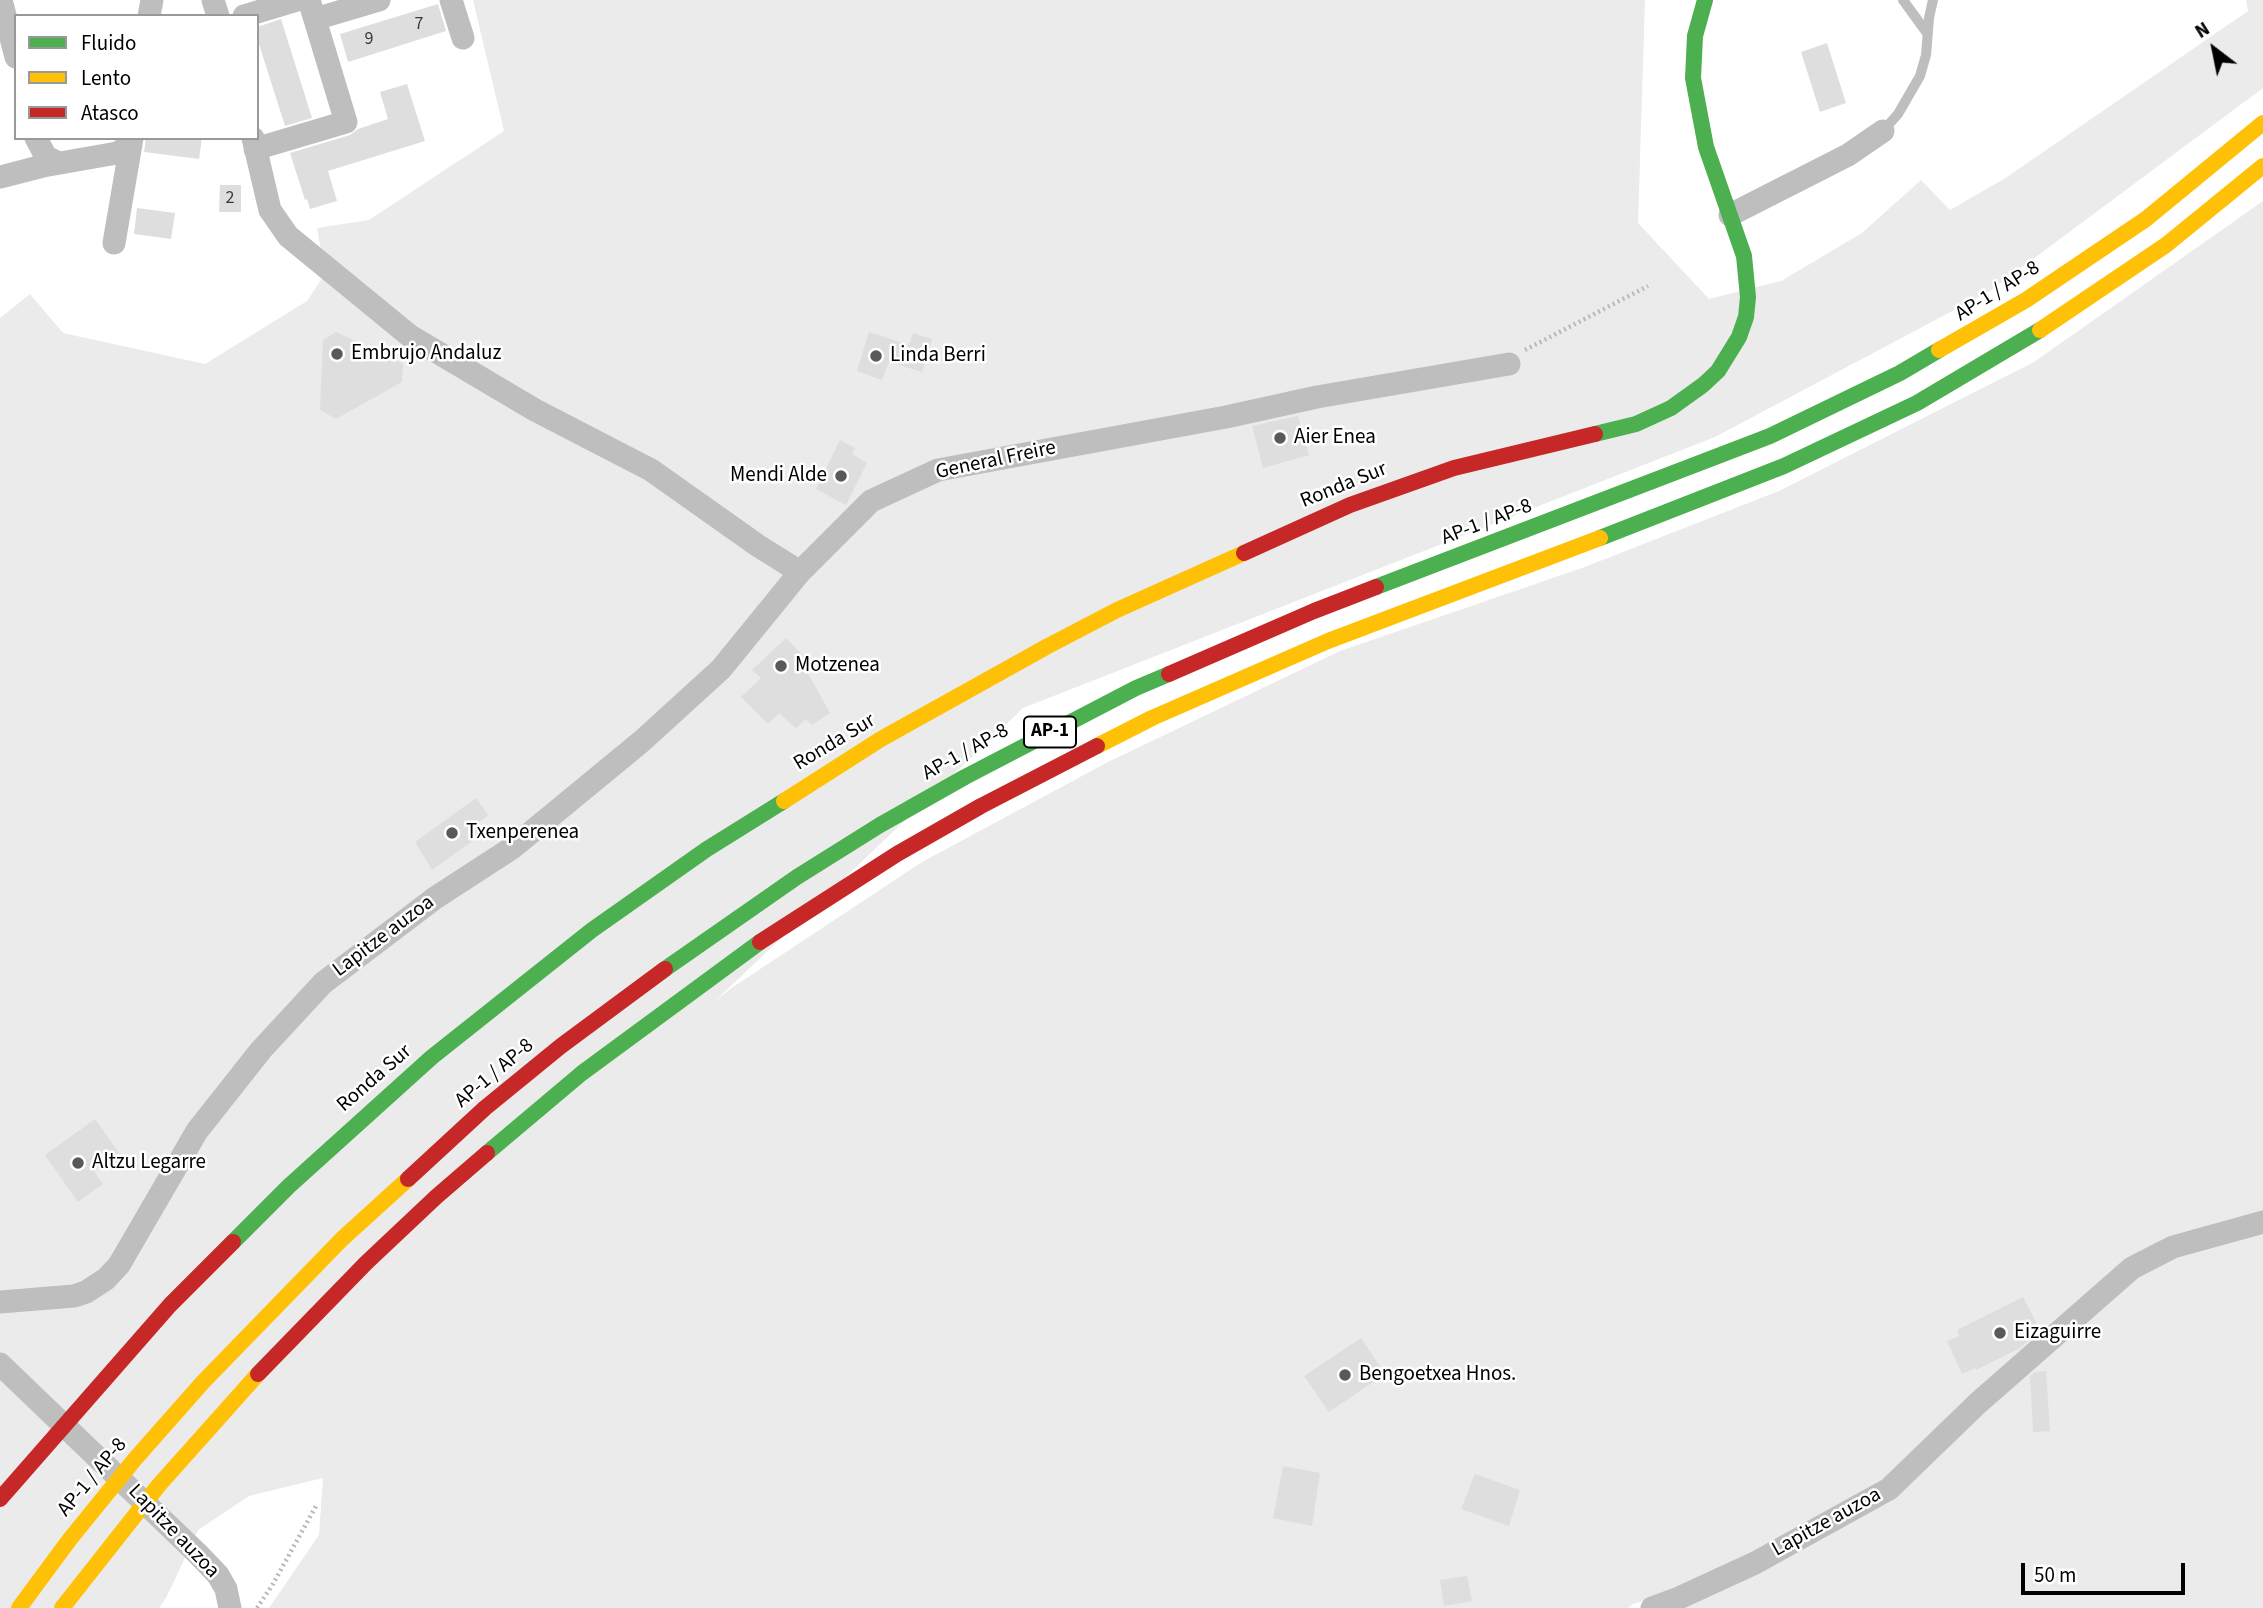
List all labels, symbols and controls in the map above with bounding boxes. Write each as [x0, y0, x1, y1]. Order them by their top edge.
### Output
legend [14, 14, 259, 140]
house number: 7 [415, 14, 423, 36]
north arrow [2179, 14, 2249, 84]
text: N [2190, 16, 2215, 46]
text: Fluido [81, 28, 136, 58]
house number: 9 [365, 29, 373, 51]
text: Lento [81, 63, 131, 93]
text: Atasco [81, 98, 139, 128]
house number: 2 [226, 188, 234, 210]
street label: AP-1 / AP-8 [1951, 256, 2045, 328]
place label: Embrujo Andaluz [351, 341, 501, 367]
place label: Linda Berri [890, 343, 986, 369]
marker: Embrujo Andaluz [329, 346, 345, 362]
marker: Linda Berri [868, 348, 884, 364]
place label: Aier Enea [1294, 425, 1376, 451]
marker: Aier Enea [1272, 430, 1288, 446]
street label: General Freire [934, 436, 1058, 486]
street label: Ronda Sur [1297, 457, 1391, 515]
place label: Mendi Alde [730, 463, 827, 489]
marker: Mendi Alde [833, 468, 849, 484]
street label: AP-1 / AP-8 [1438, 494, 1536, 552]
place label: Motzenea [795, 653, 880, 679]
marker: Motzenea [773, 658, 789, 674]
street label: Ronda Sur [790, 709, 880, 777]
road number: AP-1 [1024, 716, 1076, 748]
street label: AP-1 / AP-8 [918, 719, 1014, 787]
place label: Txenperenea [466, 820, 579, 846]
marker: Txenperenea [444, 825, 460, 841]
street label: Lapitze auzoa [328, 891, 440, 983]
street label: AP-1 / AP-8 [451, 1034, 539, 1114]
street label: Ronda Sur [332, 1040, 418, 1118]
place label: Altzu Legarre [92, 1150, 206, 1176]
marker: Altzu Legarre [70, 1155, 86, 1171]
place label: Eizaguirre [2014, 1320, 2101, 1346]
marker: Eizaguirre [1992, 1325, 2008, 1341]
place label: Bengoetxea Hnos. [1359, 1362, 1516, 1388]
marker: Bengoetxea Hnos. [1337, 1367, 1353, 1383]
street label: AP-1 / AP-8 [53, 1434, 133, 1522]
street label: Lapitze auzoa [122, 1480, 224, 1584]
street label: Lapitze auzoa [1768, 1483, 1886, 1563]
scale bar [2025, 1548, 2190, 1592]
text: 50 m [2034, 1560, 2076, 1590]

